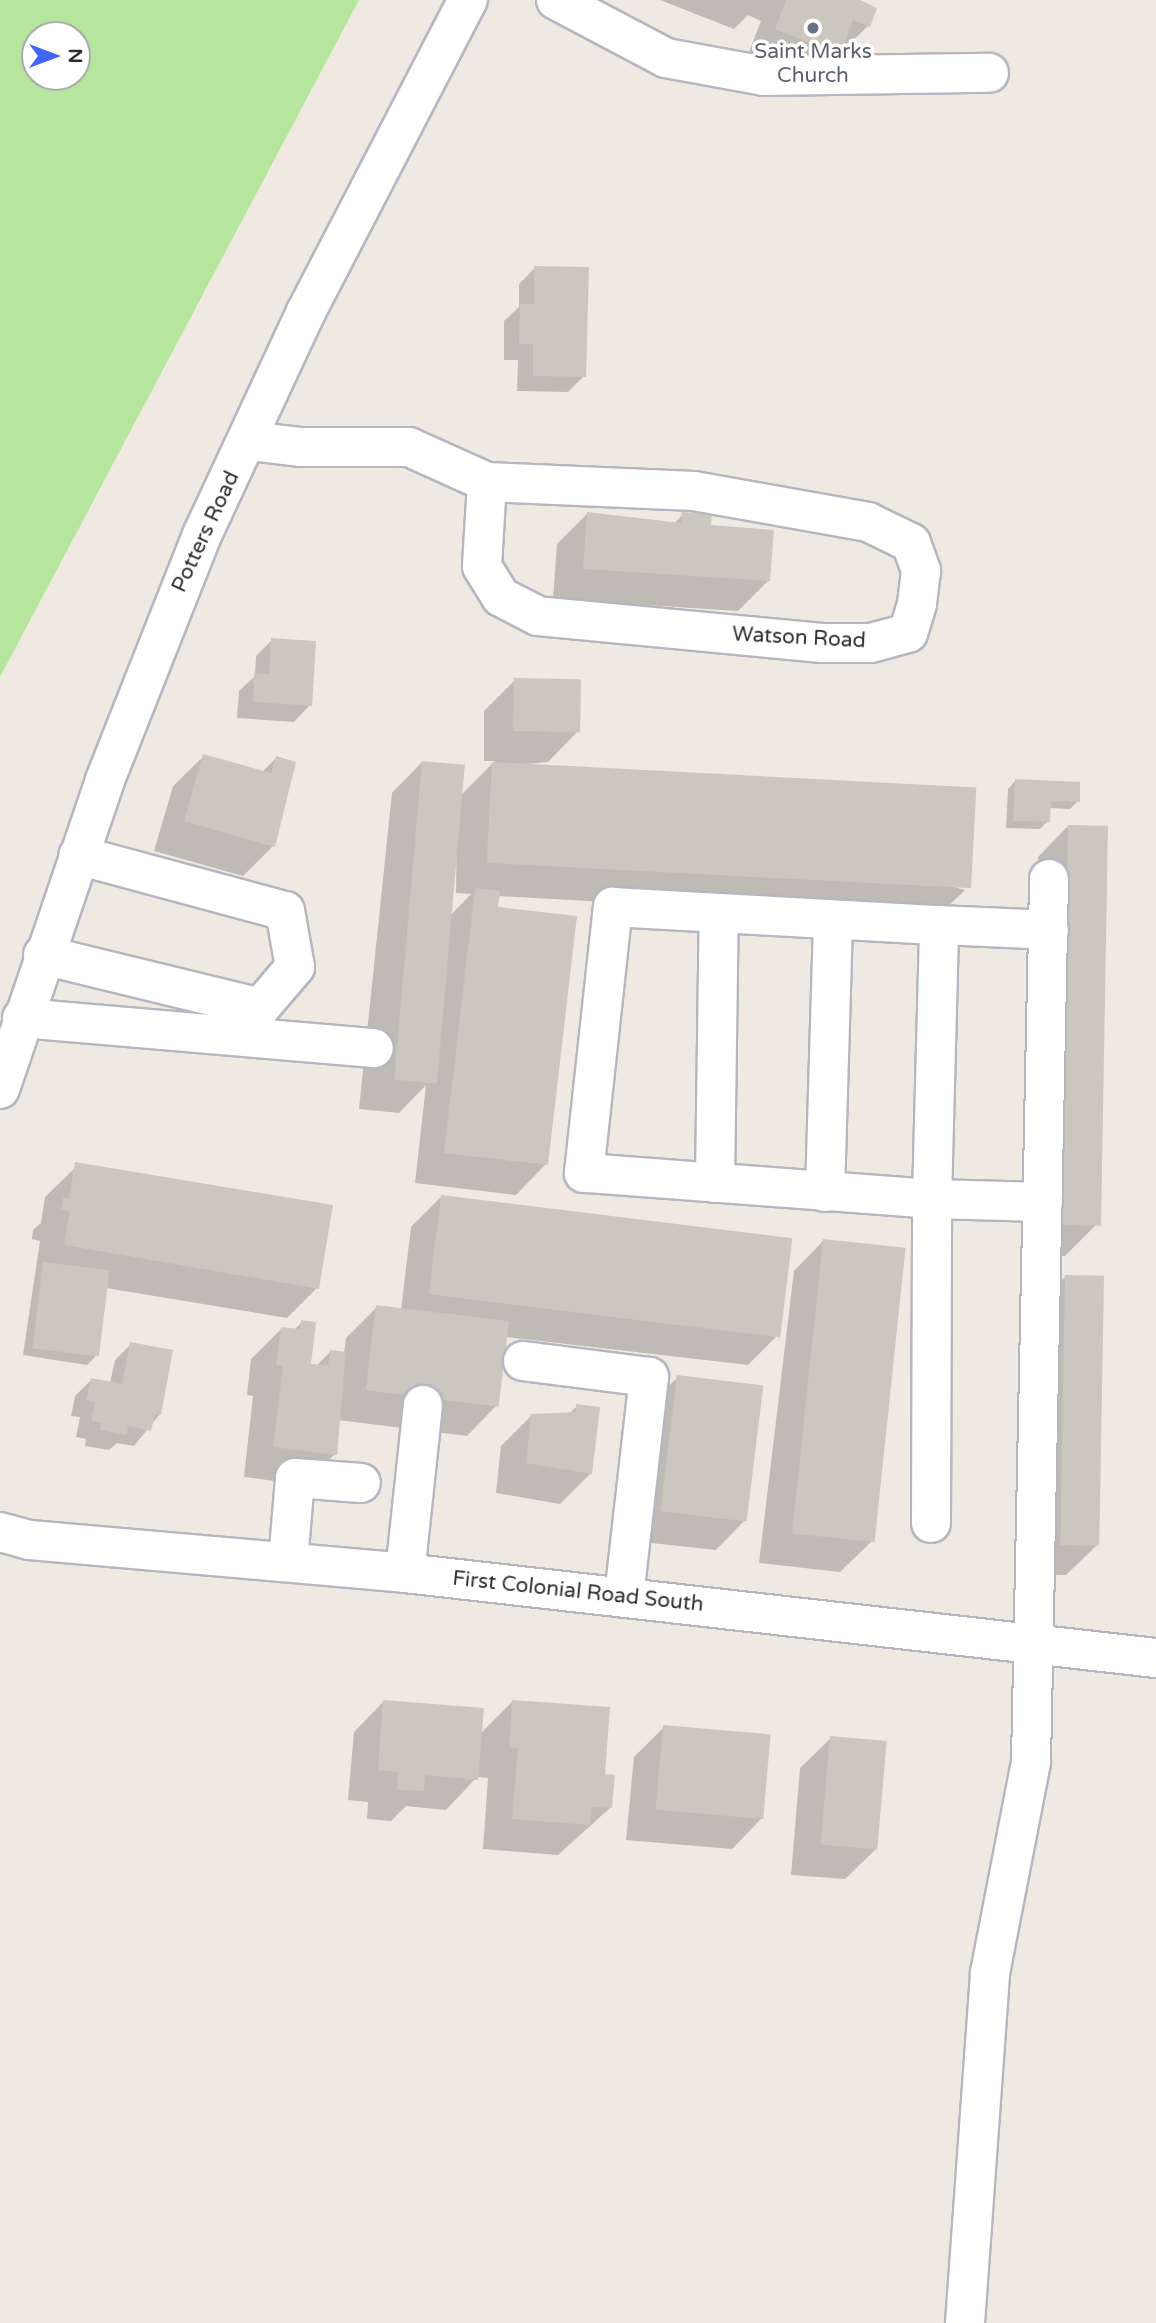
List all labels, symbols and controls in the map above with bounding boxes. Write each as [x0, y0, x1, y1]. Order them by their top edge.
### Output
marker: Saint Marks Church [805, 20, 821, 36]
north arrow [21, 21, 91, 91]
place label: Saint Marks Church [754, 39, 872, 89]
text: N [64, 48, 86, 64]
street label: Potters Road [167, 467, 245, 597]
street label: Watson Road [732, 622, 866, 654]
street label: First Colonial Road South [451, 1566, 705, 1618]

